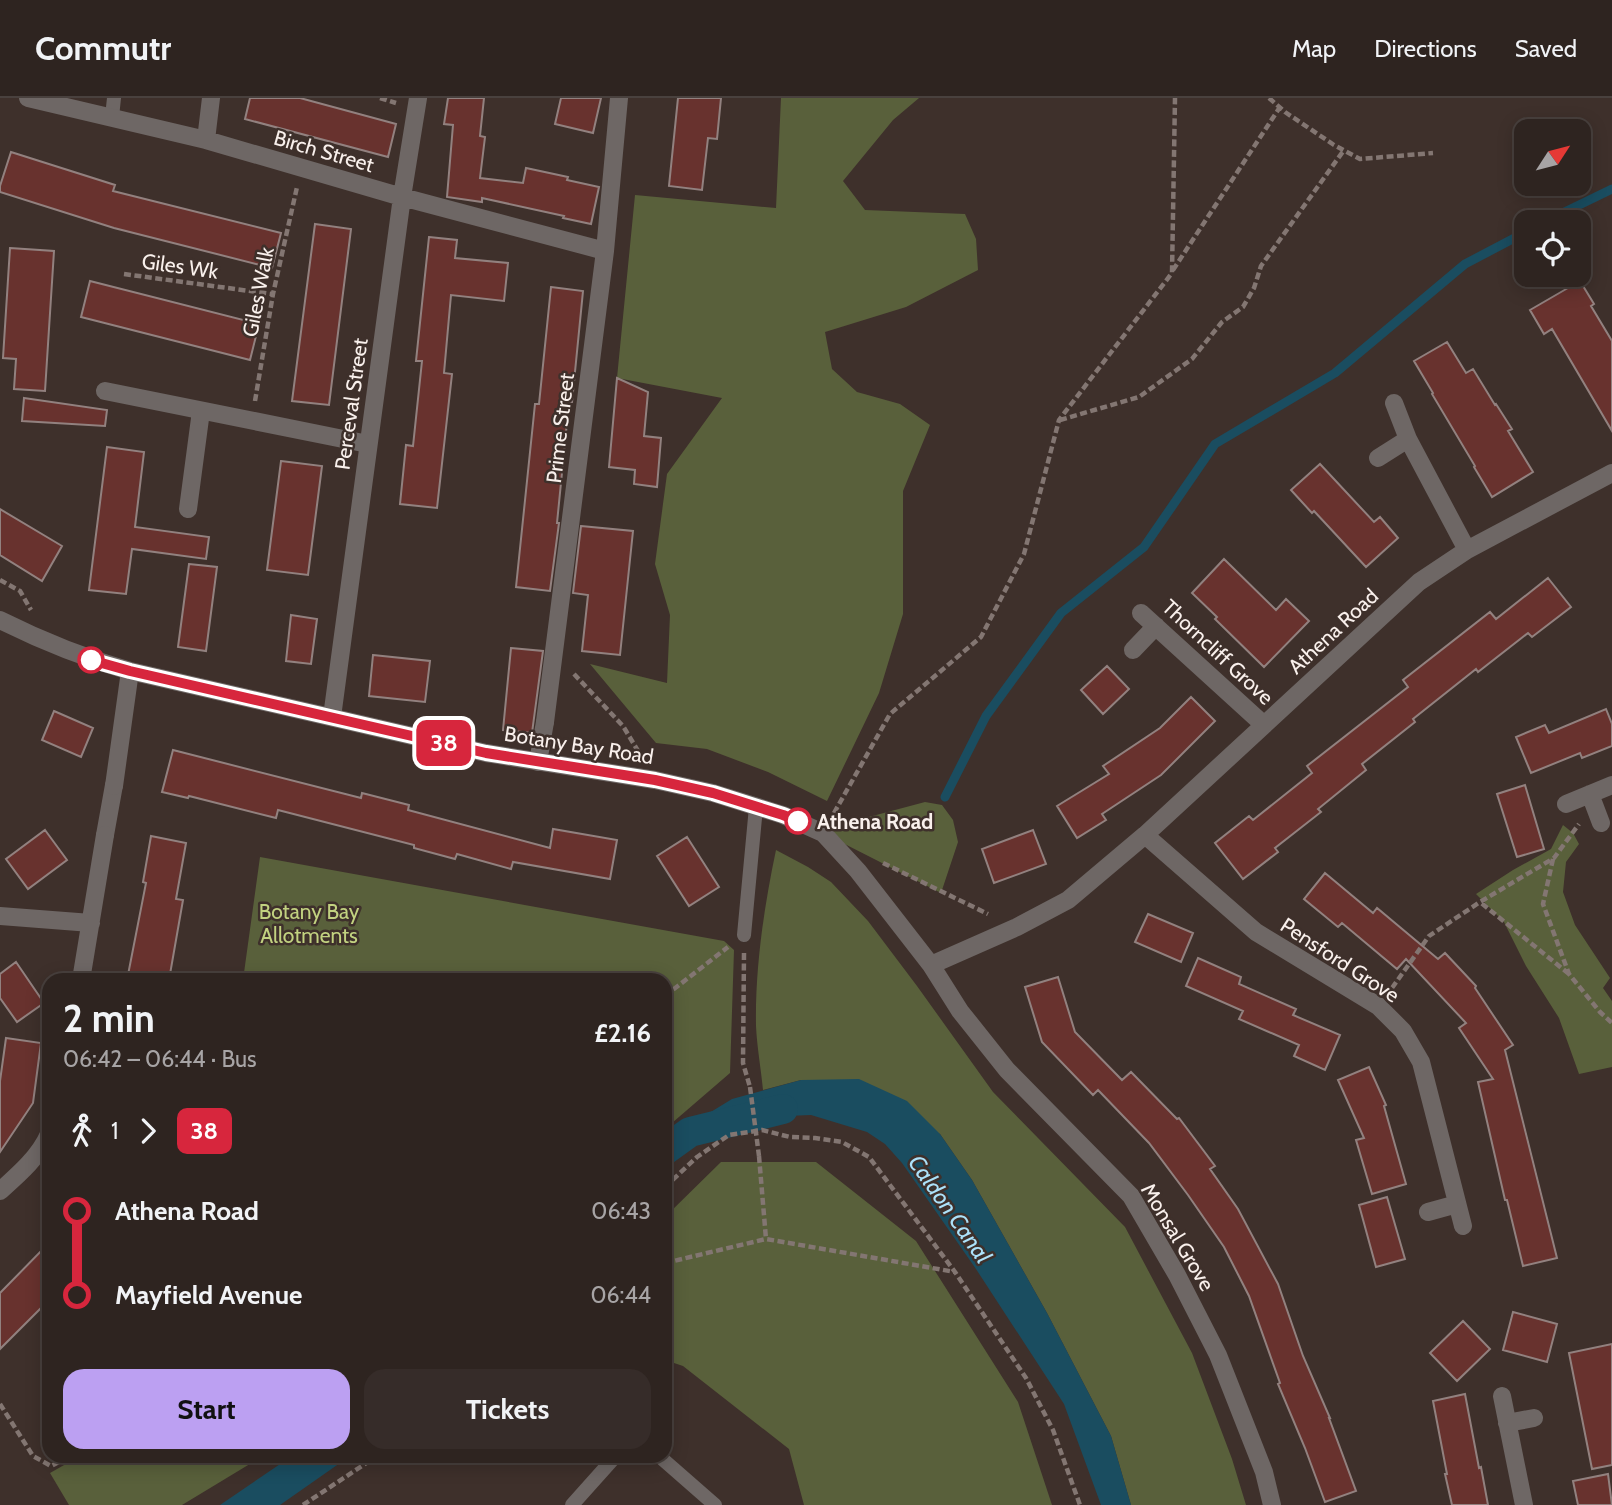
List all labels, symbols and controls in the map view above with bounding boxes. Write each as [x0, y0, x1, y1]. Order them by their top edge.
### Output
text: Commutr [35, 28, 171, 68]
text: Map [1292, 34, 1336, 63]
text: Directions [1374, 34, 1477, 63]
text: Saved [1515, 34, 1577, 63]
north arrow [1514, 119, 1591, 196]
map controls [1514, 119, 1591, 287]
street label: Birch Street [271, 125, 377, 177]
button: locate [1514, 210, 1591, 287]
street label: Giles Walk [237, 244, 279, 339]
street label: Giles Wk [140, 248, 220, 284]
street label: Perceval Street [329, 336, 373, 472]
street label: Prime Street [541, 371, 579, 485]
street label: Athena Road [1283, 583, 1383, 679]
street label: Thorncliff Grove [1157, 594, 1279, 710]
unlabelled marker [78, 647, 104, 673]
line badge: 38 [412, 720, 476, 766]
street label: Botany Bay Road [502, 721, 656, 769]
text: 38 [430, 728, 458, 757]
marker: Athena Road [785, 808, 811, 834]
place label: Athena Road [817, 809, 933, 834]
park label: Botany Bay Allotments [259, 899, 360, 948]
street label: Pensford Grove [1276, 912, 1404, 1008]
text: 2 min [63, 995, 155, 1042]
text: £2.16 [594, 1017, 651, 1049]
text: 06:42 – 06:44 · Bus [63, 1045, 257, 1073]
icon: walk [63, 1112, 101, 1150]
icon: forward [129, 1112, 167, 1150]
text: 38 [191, 1116, 218, 1145]
text: 1 [111, 1117, 119, 1145]
water label: Caldon Canal [902, 1149, 998, 1269]
street label: Monsal Grove [1136, 1179, 1220, 1296]
text: Athena Road [115, 1195, 259, 1227]
text: 06:43 [591, 1197, 651, 1225]
text: Mayfield Avenue [115, 1279, 302, 1311]
text: 06:44 [591, 1281, 651, 1309]
button: Start [63, 1369, 350, 1449]
button: Tickets [364, 1369, 651, 1449]

